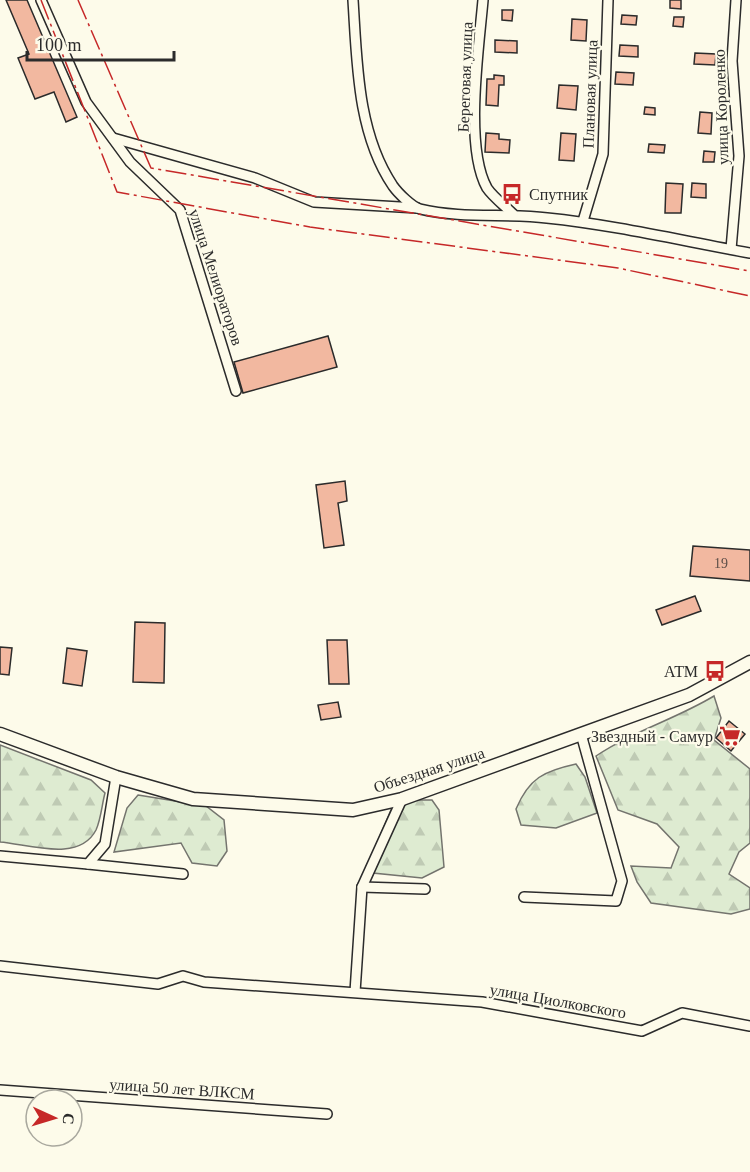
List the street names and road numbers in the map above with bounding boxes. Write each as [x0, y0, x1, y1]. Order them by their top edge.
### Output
street label: Береговая улица [455, 21, 476, 133]
street label: Плановая улица [580, 39, 601, 149]
street label: улица Короленко [710, 49, 733, 165]
street label: улица Мелиораторов [185, 207, 246, 348]
street label: Объездная улица [371, 744, 487, 797]
street label: улица Циолковского [488, 981, 627, 1022]
street label: улица 50 лет ВЛКСМ [109, 1075, 255, 1104]

